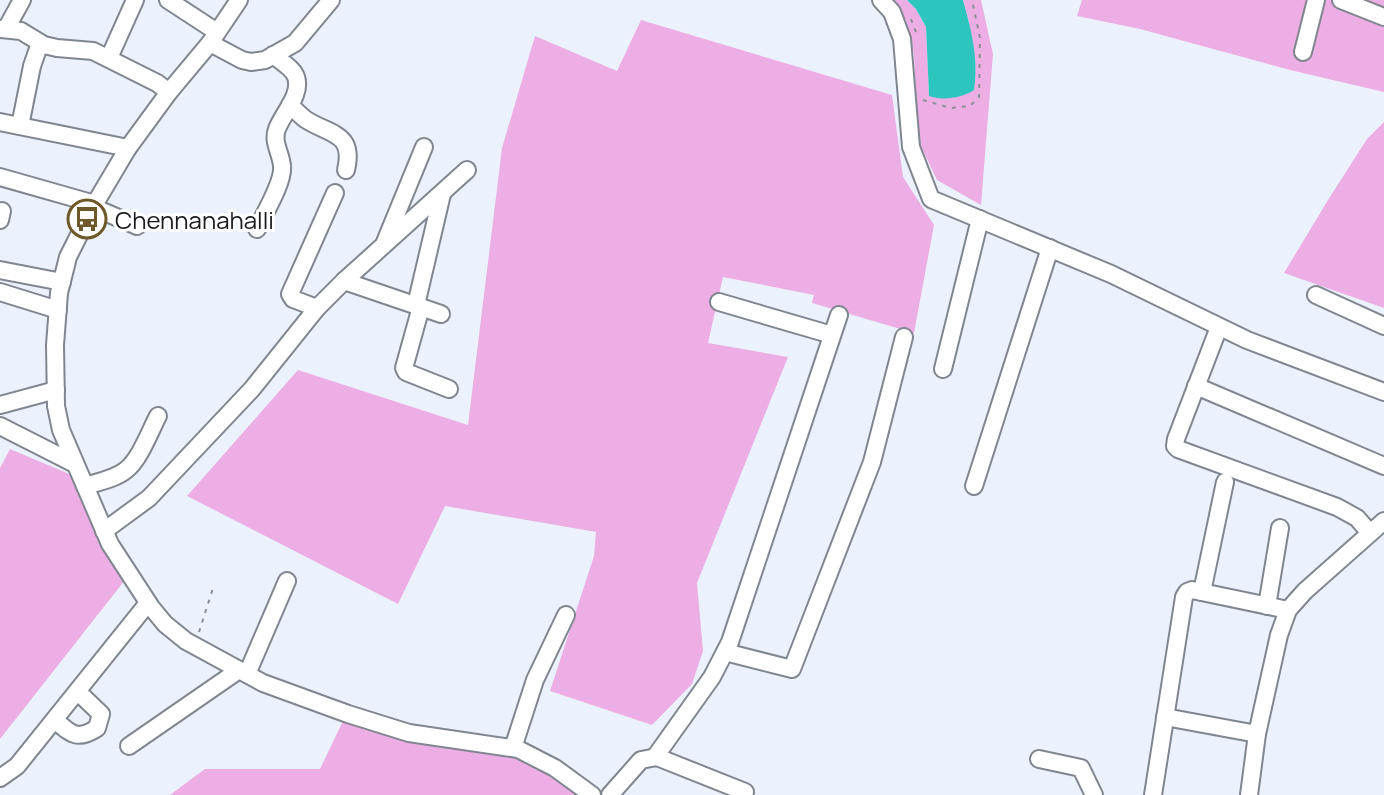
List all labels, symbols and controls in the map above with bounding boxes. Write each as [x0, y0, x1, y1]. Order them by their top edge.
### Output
bus stop icon: Chennanahalli [66, 198, 108, 240]
place label: Chennanahalli [115, 203, 274, 236]

